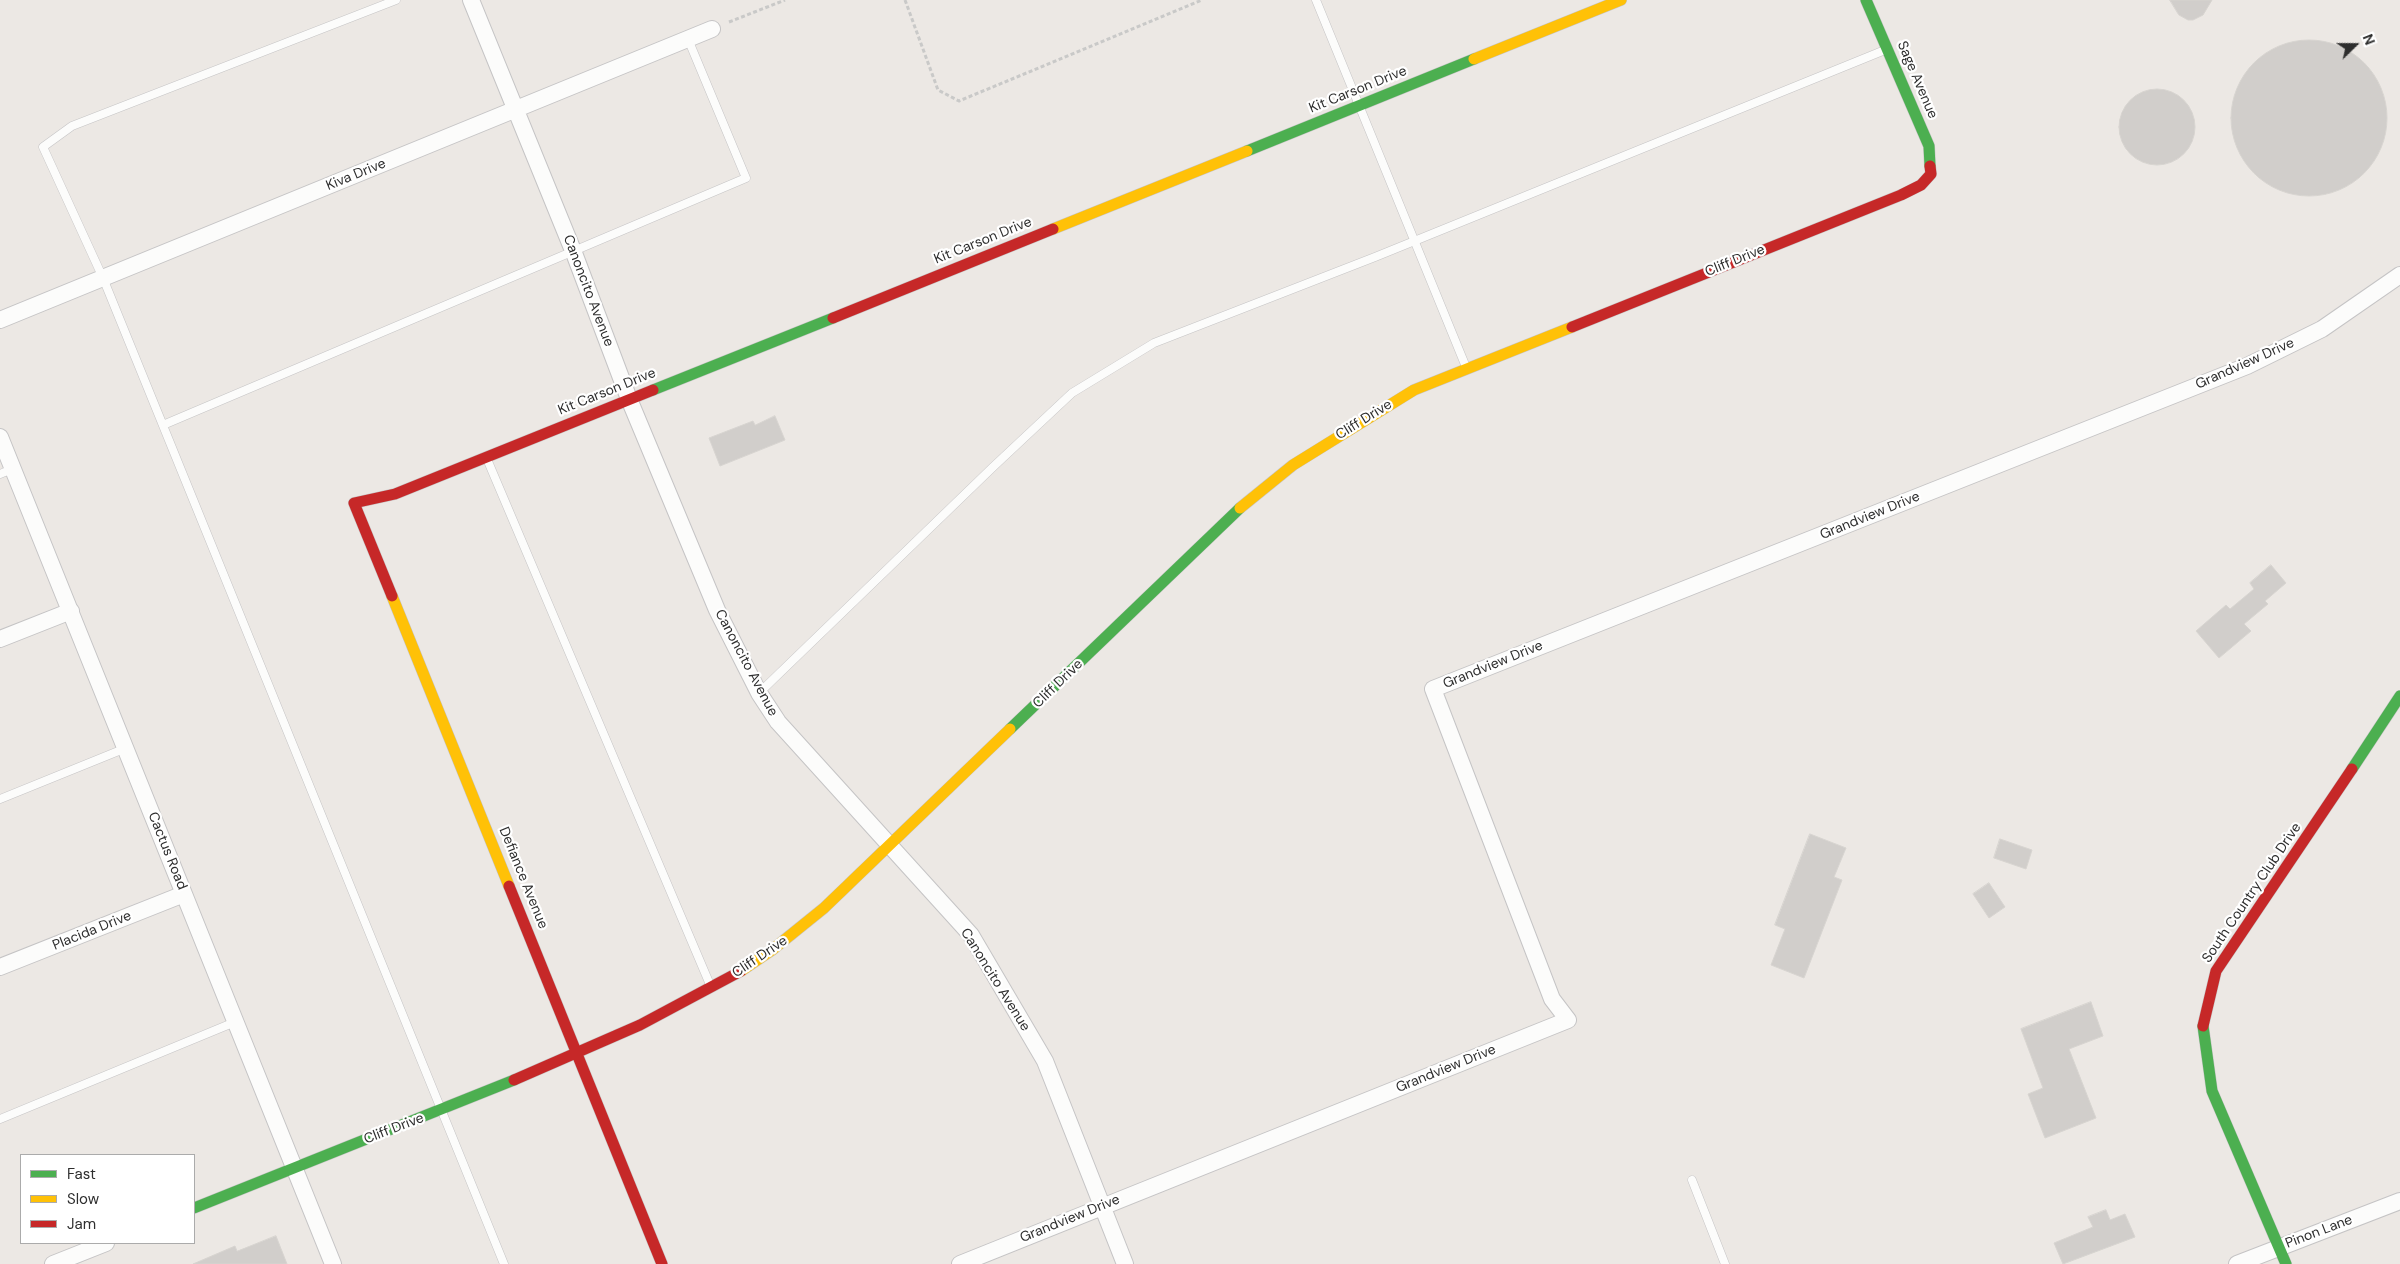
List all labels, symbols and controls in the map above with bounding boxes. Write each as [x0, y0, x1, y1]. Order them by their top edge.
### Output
north arrow [2330, 20, 2380, 70]
text: N [2359, 31, 2379, 47]
street label: Sage Avenue [1893, 39, 1941, 121]
street label: Kit Carson Drive [1307, 63, 1409, 117]
street label: Kiva Drive [324, 155, 388, 195]
street label: Kit Carson Drive [932, 214, 1034, 268]
street label: Canoncito Avenue [559, 233, 617, 349]
street label: Cliff Drive [1703, 241, 1767, 281]
street label: Grandview Drive [2193, 335, 2297, 393]
street label: Kit Carson Drive [556, 365, 658, 419]
street label: Cliff Drive [1333, 396, 1395, 444]
street label: Grandview Drive [1818, 488, 1922, 544]
street label: Canoncito Avenue [711, 607, 781, 719]
street label: Grandview Drive [1441, 637, 1545, 693]
street label: Cliff Drive [1030, 656, 1086, 712]
street label: Cactus Road [144, 810, 190, 892]
street label: South Country Club Drive [2199, 820, 2305, 966]
street label: Defiance Avenue [495, 825, 551, 931]
street label: Placida Drive [50, 908, 134, 954]
street label: Canoncito Avenue [957, 925, 1033, 1035]
street label: Cliff Drive [729, 932, 791, 982]
street label: Grandview Drive [1394, 1041, 1498, 1097]
street label: Cliff Drive [362, 1110, 426, 1148]
legend [20, 1154, 195, 1244]
text: Fast [67, 1164, 96, 1184]
text: Slow [67, 1189, 99, 1209]
street label: Grandview Drive [1018, 1191, 1122, 1247]
street label: Pinon Lane [2283, 1212, 2355, 1252]
text: Jam [67, 1214, 96, 1234]

